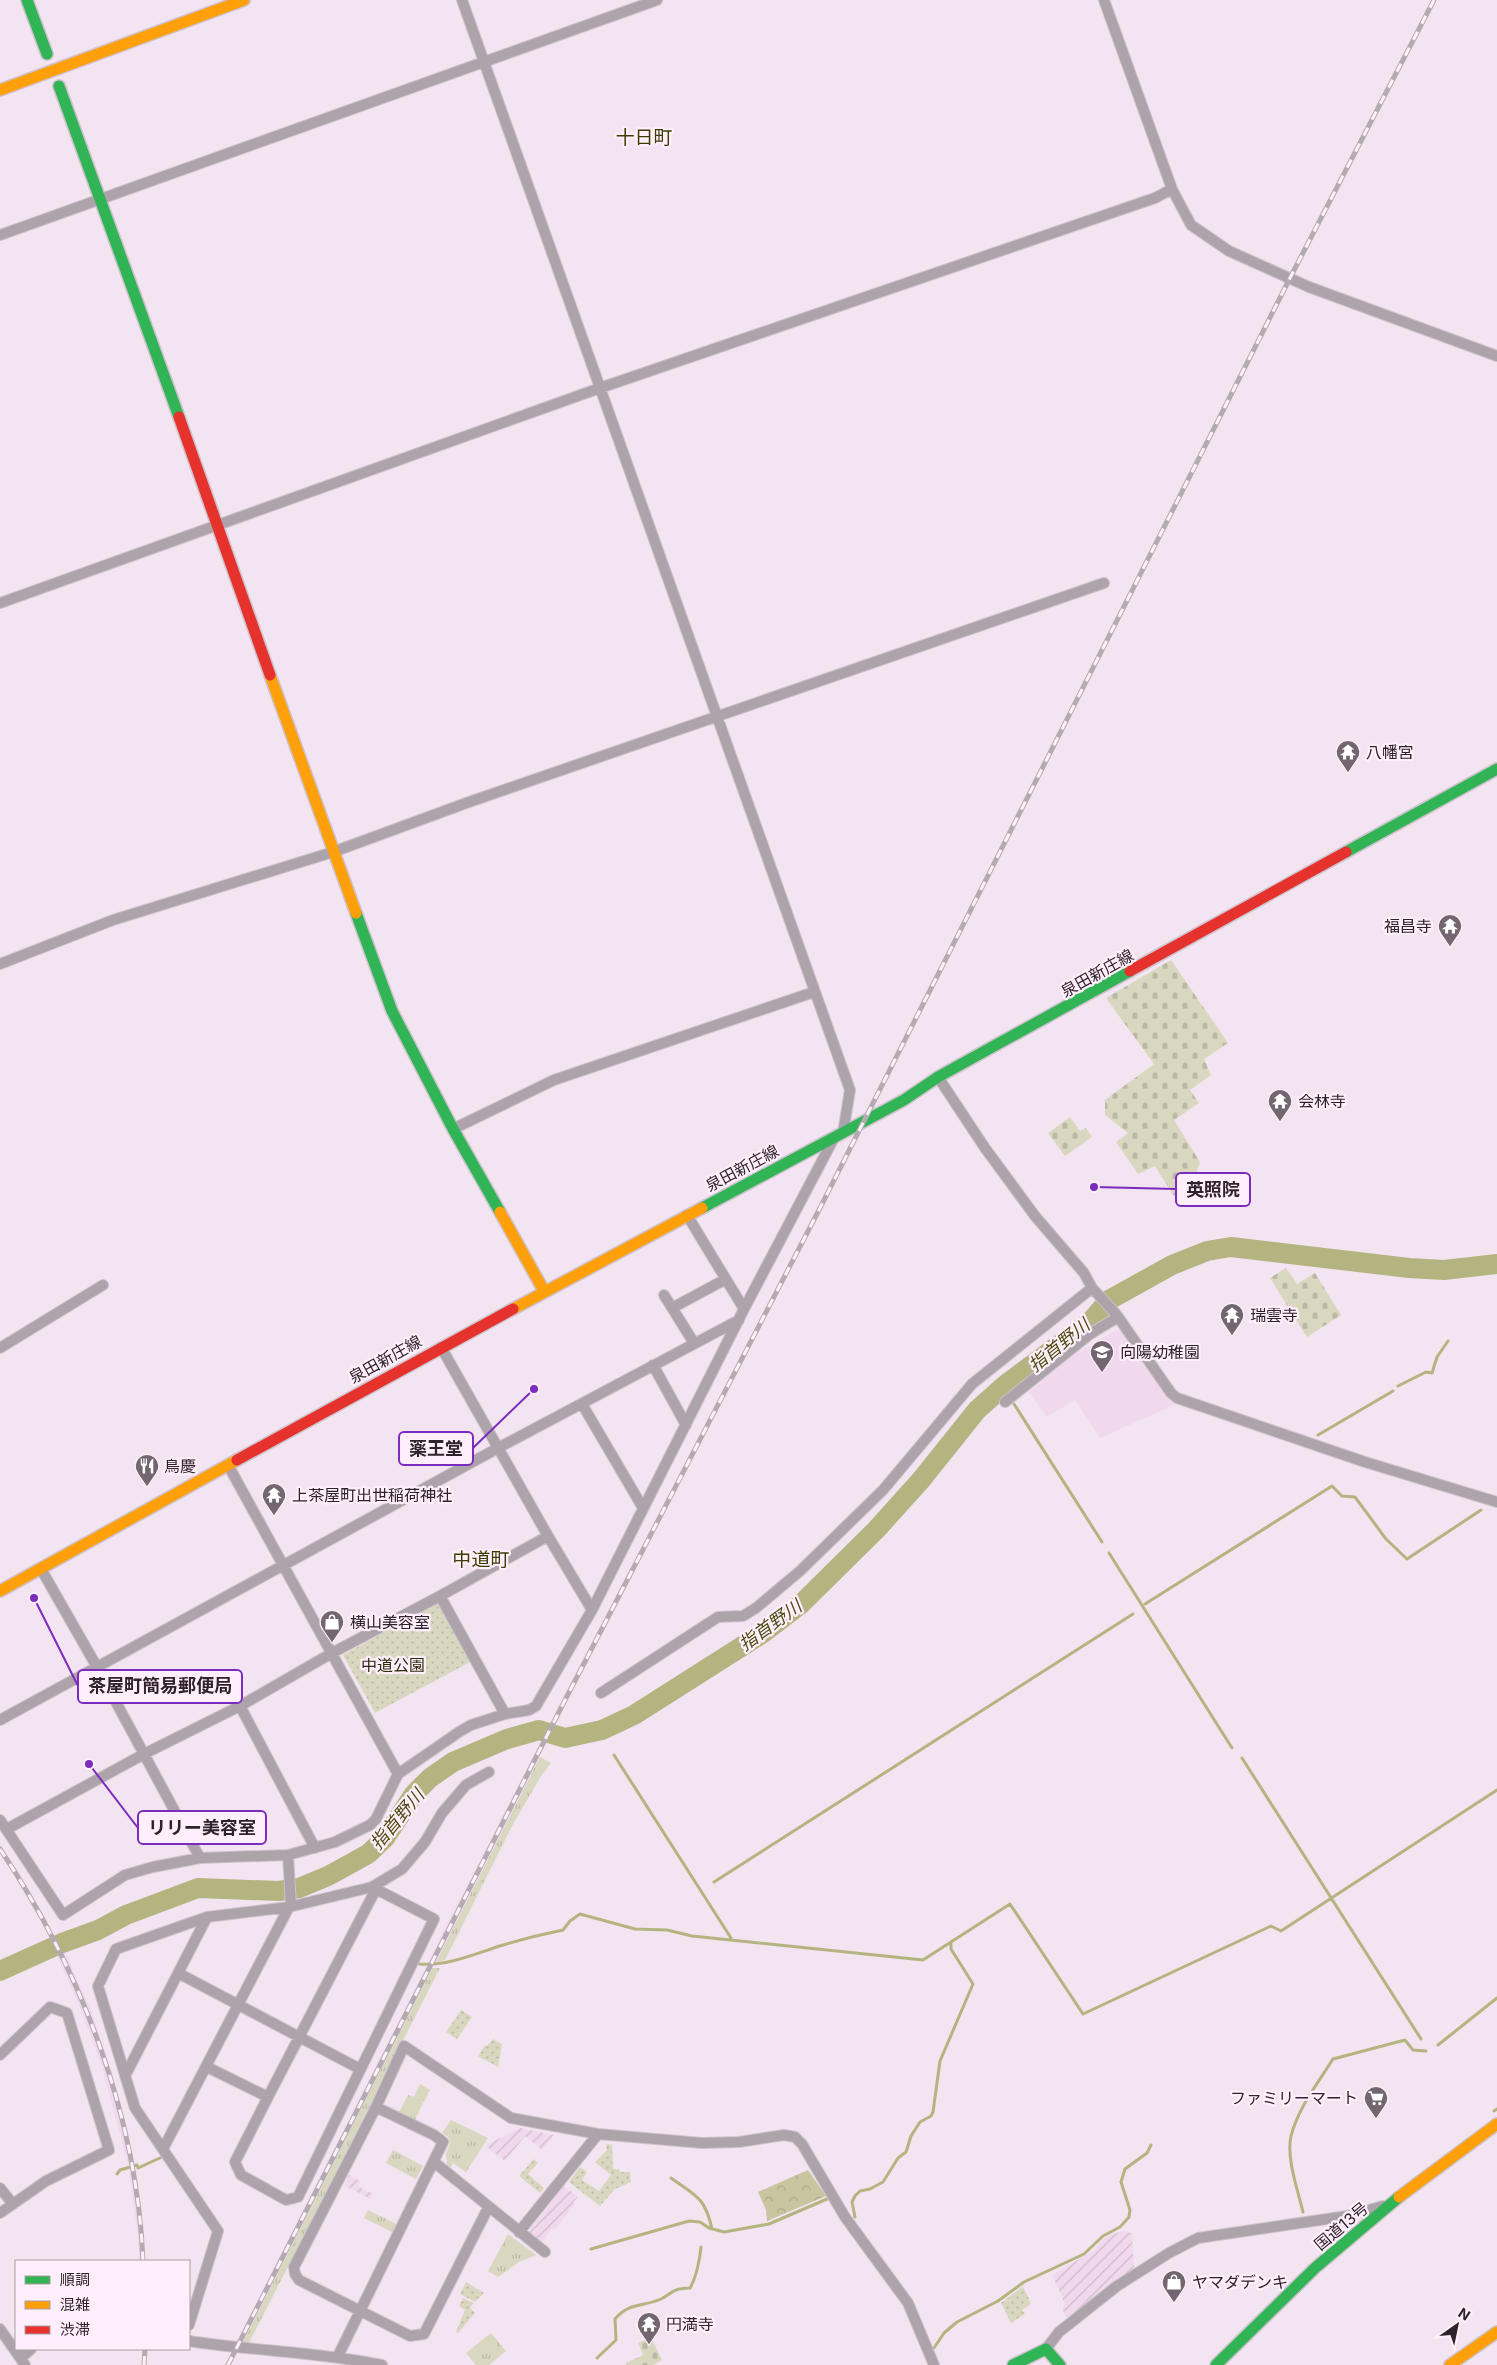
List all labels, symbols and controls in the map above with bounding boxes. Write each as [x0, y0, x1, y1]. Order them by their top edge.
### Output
district label: 十日町 [615, 126, 673, 149]
temple icon: 八幡宮 [1335, 739, 1361, 773]
place label: 八幡宮 [1366, 742, 1414, 762]
temple icon: 福昌寺 [1437, 913, 1463, 947]
place label: 福昌寺 [1384, 916, 1432, 936]
street label: 泉田新庄線 [1057, 945, 1137, 1001]
temple icon: 会林寺 [1267, 1088, 1293, 1122]
place label: 会林寺 [1298, 1091, 1346, 1111]
street label: 泉田新庄線 [702, 1140, 782, 1196]
callout: 英照院 [1176, 1173, 1250, 1206]
text: 英照院 [1186, 1179, 1240, 1200]
temple icon: 瑞雲寺 [1219, 1302, 1245, 1336]
place label: 瑞雲寺 [1250, 1305, 1298, 1325]
water label: 指首野川 [1024, 1313, 1095, 1376]
street label: 泉田新庄線 [345, 1331, 425, 1387]
school or university icon: 向陽幼稚園 [1089, 1339, 1115, 1373]
place label: 向陽幼稚園 [1120, 1342, 1200, 1362]
callout: 薬王堂 [399, 1432, 473, 1465]
text: 薬王堂 [409, 1438, 463, 1459]
restaurant icon: 鳥慶 [134, 1453, 160, 1487]
place label: 鳥慶 [164, 1456, 196, 1476]
temple icon: 上茶屋町出世稲荷神社 [261, 1482, 287, 1516]
place label: 上茶屋町出世稲荷神社 [292, 1485, 452, 1505]
district label: 中道町 [452, 1548, 510, 1571]
water label: 指首野川 [735, 1594, 807, 1655]
shop icon: 横山美容室 [319, 1609, 345, 1643]
place label: 横山美容室 [350, 1612, 430, 1632]
park label: 中道公園 [361, 1655, 425, 1675]
callout: 茶屋町簡易郵便局 [78, 1670, 242, 1703]
text: 茶屋町簡易郵便局 [88, 1675, 232, 1696]
water label: 指首野川 [366, 1783, 429, 1853]
callout: リリー美容室 [138, 1811, 266, 1844]
text: リリー美容室 [148, 1817, 256, 1838]
supermarket icon: ファミリーマート [1363, 2085, 1389, 2119]
place label: ファミリーマート [1230, 2088, 1358, 2108]
street label: 国道13号 [1310, 2198, 1372, 2254]
legend [15, 2260, 190, 2350]
shop icon: ヤマダデンキ [1161, 2269, 1187, 2303]
text: 順調 [60, 2270, 90, 2289]
place label: ヤマダデンキ [1192, 2272, 1288, 2292]
text: 混雑 [60, 2295, 90, 2314]
north arrow [1432, 2300, 1482, 2350]
text: N [1455, 2304, 1473, 2324]
temple icon: 円満寺 [636, 2311, 662, 2345]
place label: 円満寺 [666, 2314, 714, 2334]
text: 渋滞 [60, 2320, 90, 2339]

